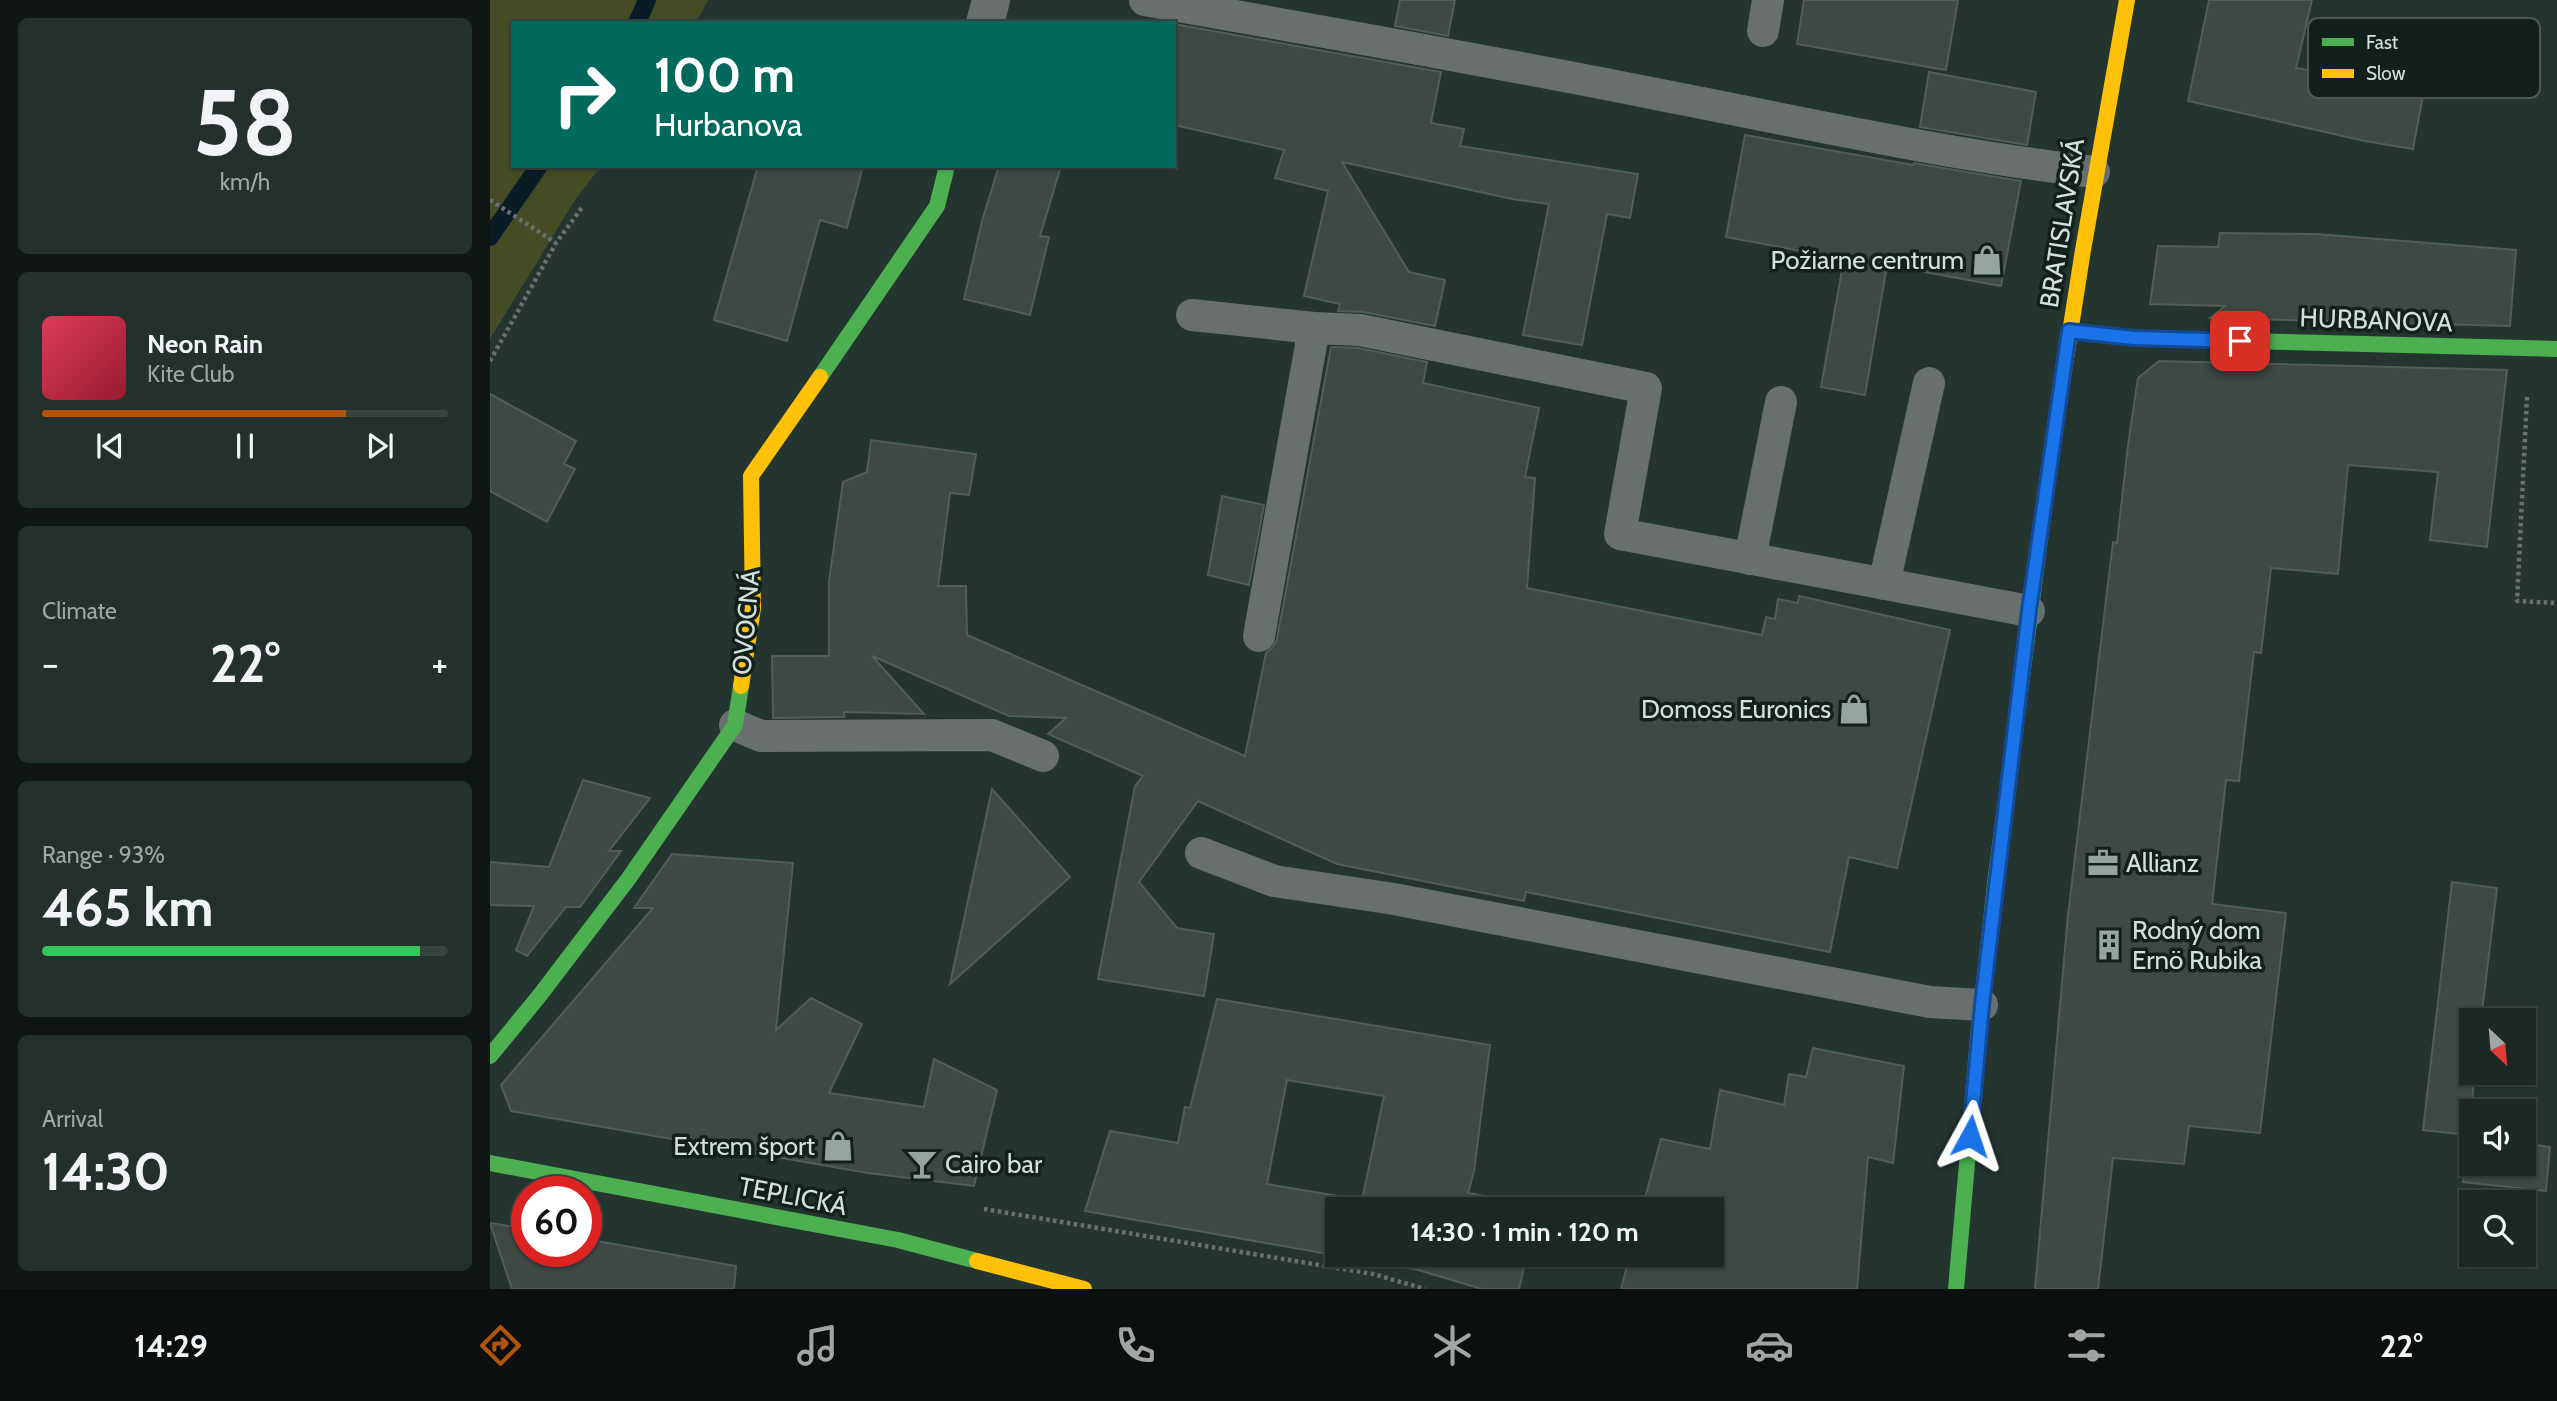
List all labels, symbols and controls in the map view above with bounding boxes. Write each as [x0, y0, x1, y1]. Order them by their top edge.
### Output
legend [2308, 18, 2540, 98]
text: Fast [2366, 31, 2399, 54]
text: 100 m [654, 45, 795, 104]
icon: right [539, 49, 630, 140]
text: Slow [2366, 62, 2406, 85]
text: 58 [193, 67, 297, 178]
text: Hurbanova [654, 105, 802, 144]
street label: BRATISLAVSKÁ [2033, 136, 2091, 310]
text: km/h [220, 168, 270, 196]
shop icon: Požiarne centrum [1970, 243, 2004, 277]
place label: Požiarne centrum [1771, 244, 1964, 276]
street label: HURBANOVA [2299, 301, 2453, 339]
pin [2210, 311, 2270, 371]
icon: arrive [2221, 322, 2259, 360]
text: Neon Rain [147, 328, 263, 360]
text: Kite Club [147, 360, 234, 388]
icon: previous [91, 427, 129, 465]
icon: pause [226, 427, 264, 465]
icon: next [361, 427, 399, 465]
street label: OVOCNÁ [725, 568, 767, 676]
text: Climate [42, 597, 117, 625]
text: 22° [210, 632, 280, 695]
text: − [42, 640, 59, 687]
text: + [431, 640, 448, 687]
shop icon: Domoss Euronics [1837, 692, 1871, 726]
place label: Domoss Euronics [1641, 693, 1831, 725]
text: Range · 93% [42, 841, 165, 869]
office icon: Allianz [2086, 846, 2120, 880]
place label: Allianz [2126, 847, 2199, 879]
text: 465 km [42, 876, 214, 939]
place label: Rodný dom Ernö Rubika [2132, 914, 2263, 976]
building icon: Rodný dom Ernö Rubika [2092, 928, 2126, 962]
north arrow [2459, 1008, 2536, 1085]
map controls [2459, 1008, 2536, 1267]
position arrow [1933, 1099, 2007, 1173]
button: sound [2459, 1099, 2536, 1176]
text: Arrival [42, 1105, 103, 1133]
shop icon: Extrem šport [821, 1129, 855, 1163]
place label: Extrem šport [673, 1130, 815, 1162]
text: 14:30 [42, 1140, 170, 1203]
bar icon: Cairo bar [905, 1147, 939, 1181]
place label: Cairo bar [945, 1148, 1043, 1180]
street label: TEPLICKÁ [736, 1170, 850, 1222]
speed limit sign: 60 [511, 1176, 602, 1267]
button: search [2459, 1190, 2536, 1267]
text: 14:30 · 1 min · 120 m [1410, 1216, 1639, 1248]
icon: directions [476, 1321, 525, 1370]
icon: music [793, 1321, 842, 1370]
icon: phone [1111, 1321, 1160, 1370]
icon: climate [1428, 1321, 1477, 1370]
icon: car [1745, 1321, 1794, 1370]
icon: filters [2062, 1321, 2111, 1370]
text: 14:29 [134, 1326, 208, 1365]
text: 22° [2380, 1326, 2423, 1365]

